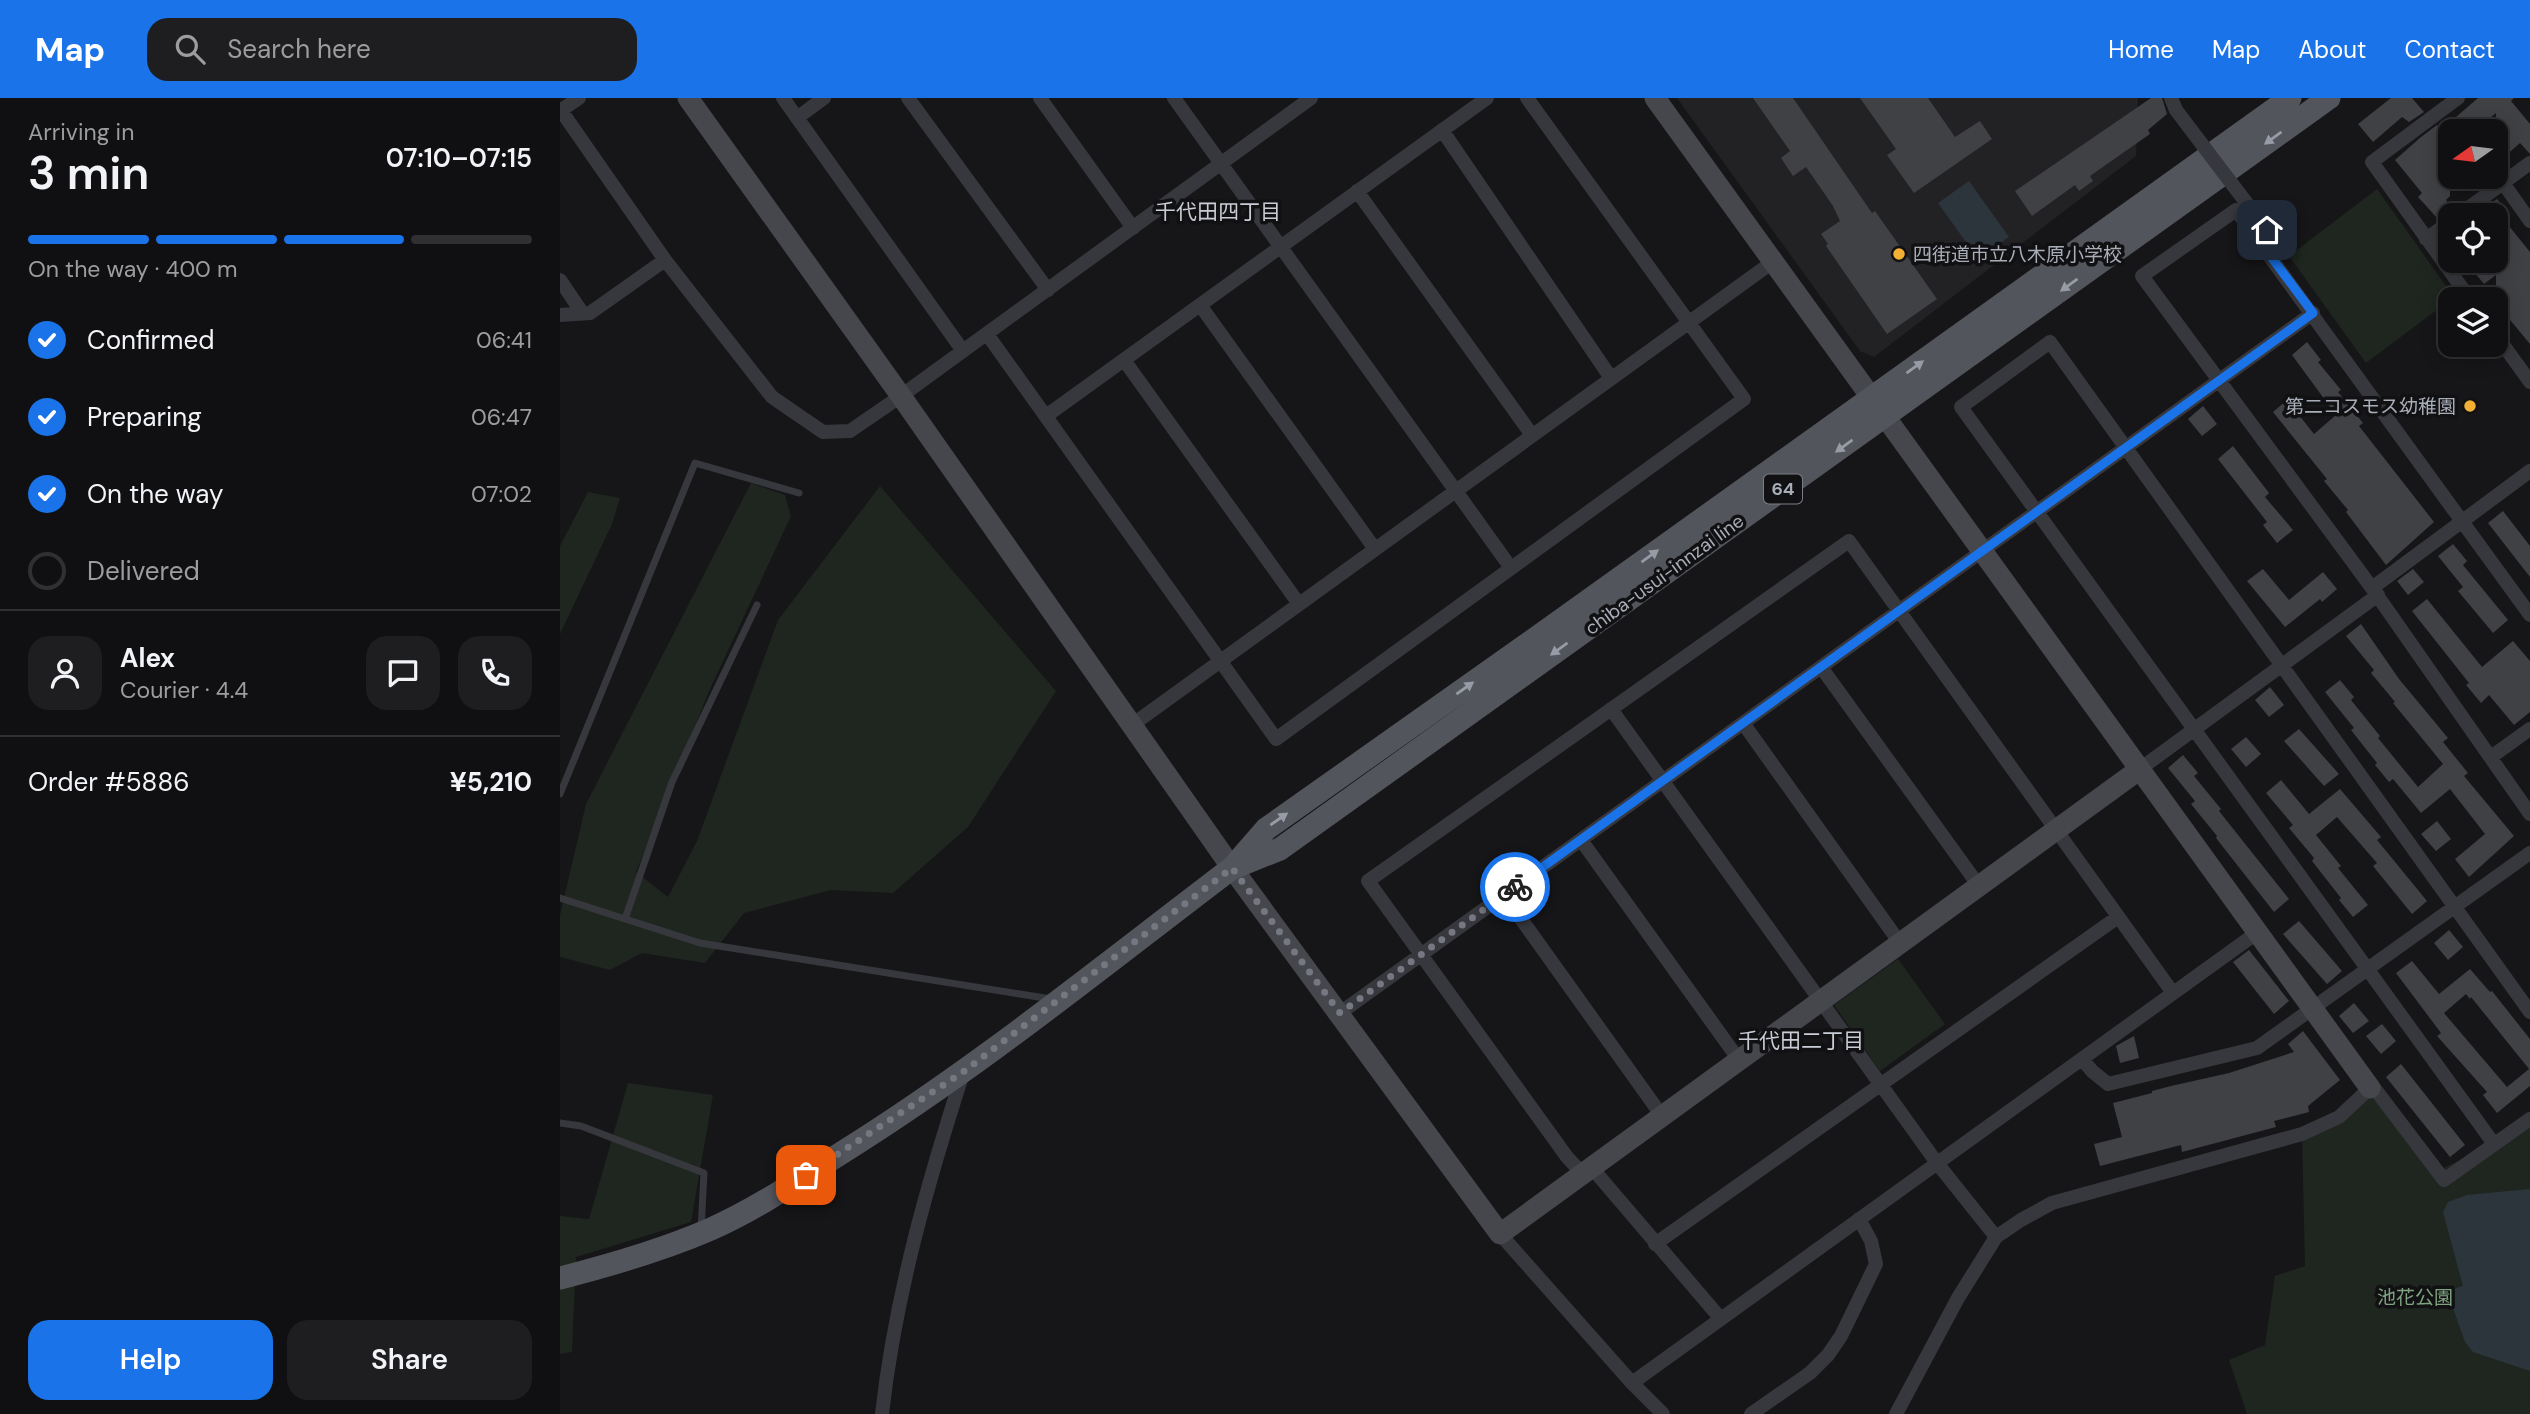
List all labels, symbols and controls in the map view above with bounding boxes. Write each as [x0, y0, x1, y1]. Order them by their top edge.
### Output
search box [147, 18, 637, 81]
text: Map [35, 28, 105, 71]
icon: search [171, 30, 209, 68]
text: Search here [227, 32, 371, 66]
text: Home [2108, 34, 2174, 65]
text: Map [2212, 34, 2260, 65]
text: About [2298, 34, 2367, 65]
text: Contact [2405, 34, 2495, 65]
text: Arriving in [28, 117, 134, 147]
north arrow [2438, 119, 2508, 189]
map controls [2438, 119, 2508, 357]
one-way arrow [2264, 131, 2282, 145]
text: 07:10–07:15 [386, 141, 532, 175]
text: 3 min [28, 143, 149, 203]
district label: 千代田四丁目 [1155, 198, 1281, 226]
pin [2237, 200, 2297, 260]
button: locate [2438, 203, 2508, 273]
icon: home [2248, 211, 2286, 249]
place label: 四街道市立八木原小学校 [1913, 242, 2122, 267]
marker: 四街道市立八木原小学校 [1891, 246, 1907, 262]
text: On the way · 400 m [28, 254, 237, 284]
one-way arrow [2060, 277, 2078, 291]
button: layers [2438, 287, 2508, 357]
icon: check [28, 321, 66, 359]
text: Confirmed [87, 323, 214, 357]
text: 06:41 [476, 325, 532, 355]
one-way arrow [1906, 360, 1924, 374]
place label: 第二コスモス幼稚園 [2285, 394, 2456, 419]
icon: check [28, 398, 66, 436]
marker: 第二コスモス幼稚園 [2462, 398, 2478, 414]
text: Preparing [87, 400, 202, 434]
text: 06:47 [471, 402, 532, 432]
one-way arrow [1835, 438, 1853, 452]
road number: 64 [1764, 474, 1802, 503]
icon: check [28, 475, 66, 513]
text: On the way [87, 477, 223, 511]
text: 07:02 [471, 479, 532, 509]
street label: chiba-usui-innzai line [1580, 508, 1749, 641]
one-way arrow [1641, 550, 1659, 564]
text: Delivered [87, 554, 200, 588]
button: person [28, 636, 102, 710]
button: chat [366, 636, 440, 710]
button: phone [458, 636, 532, 710]
text: Alex [120, 641, 175, 675]
one-way arrow [1550, 642, 1568, 656]
text: Courier · 4.4 [120, 675, 248, 705]
one-way arrow [1456, 681, 1474, 695]
text: Order #5886 [28, 765, 190, 799]
text: ¥5,210 [450, 765, 532, 799]
one-way arrow [1270, 812, 1288, 826]
courier [1480, 852, 1550, 922]
icon: bike [1496, 868, 1534, 906]
district label: 千代田二丁目 [1738, 1027, 1864, 1055]
pin [776, 1145, 836, 1205]
icon: bag [787, 1156, 825, 1194]
park label: 池花公園 [2377, 1285, 2453, 1310]
button: Help [28, 1320, 273, 1400]
button: Share [287, 1320, 532, 1400]

